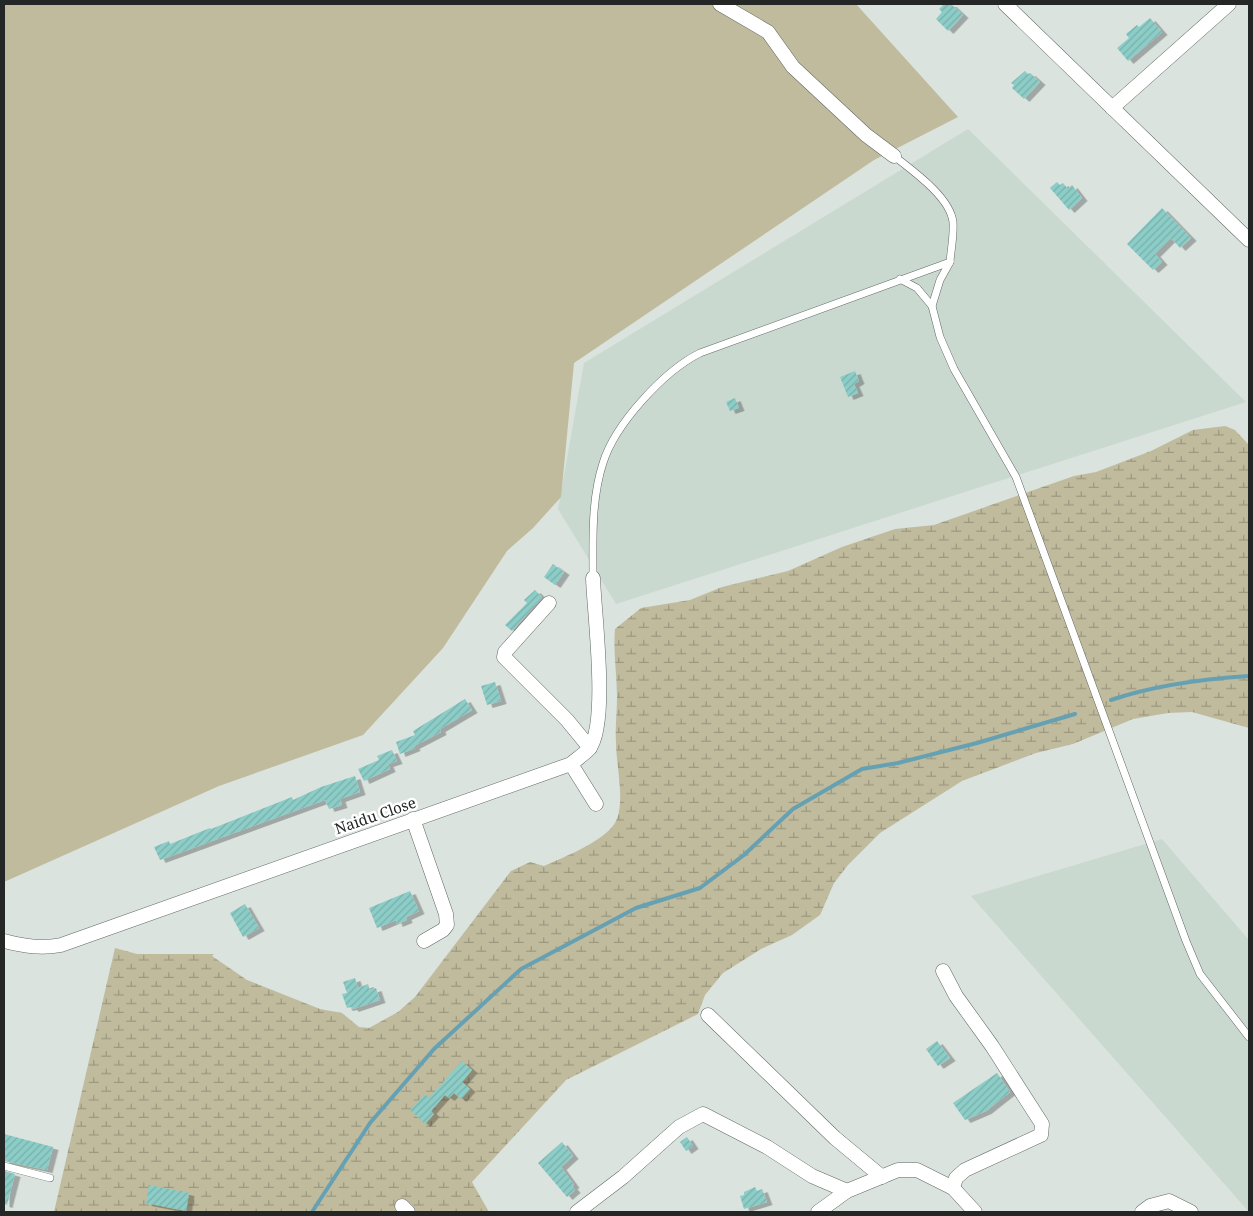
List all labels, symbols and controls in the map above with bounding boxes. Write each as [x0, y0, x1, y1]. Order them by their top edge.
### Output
street label: Naidu Close [332, 792, 418, 838]

